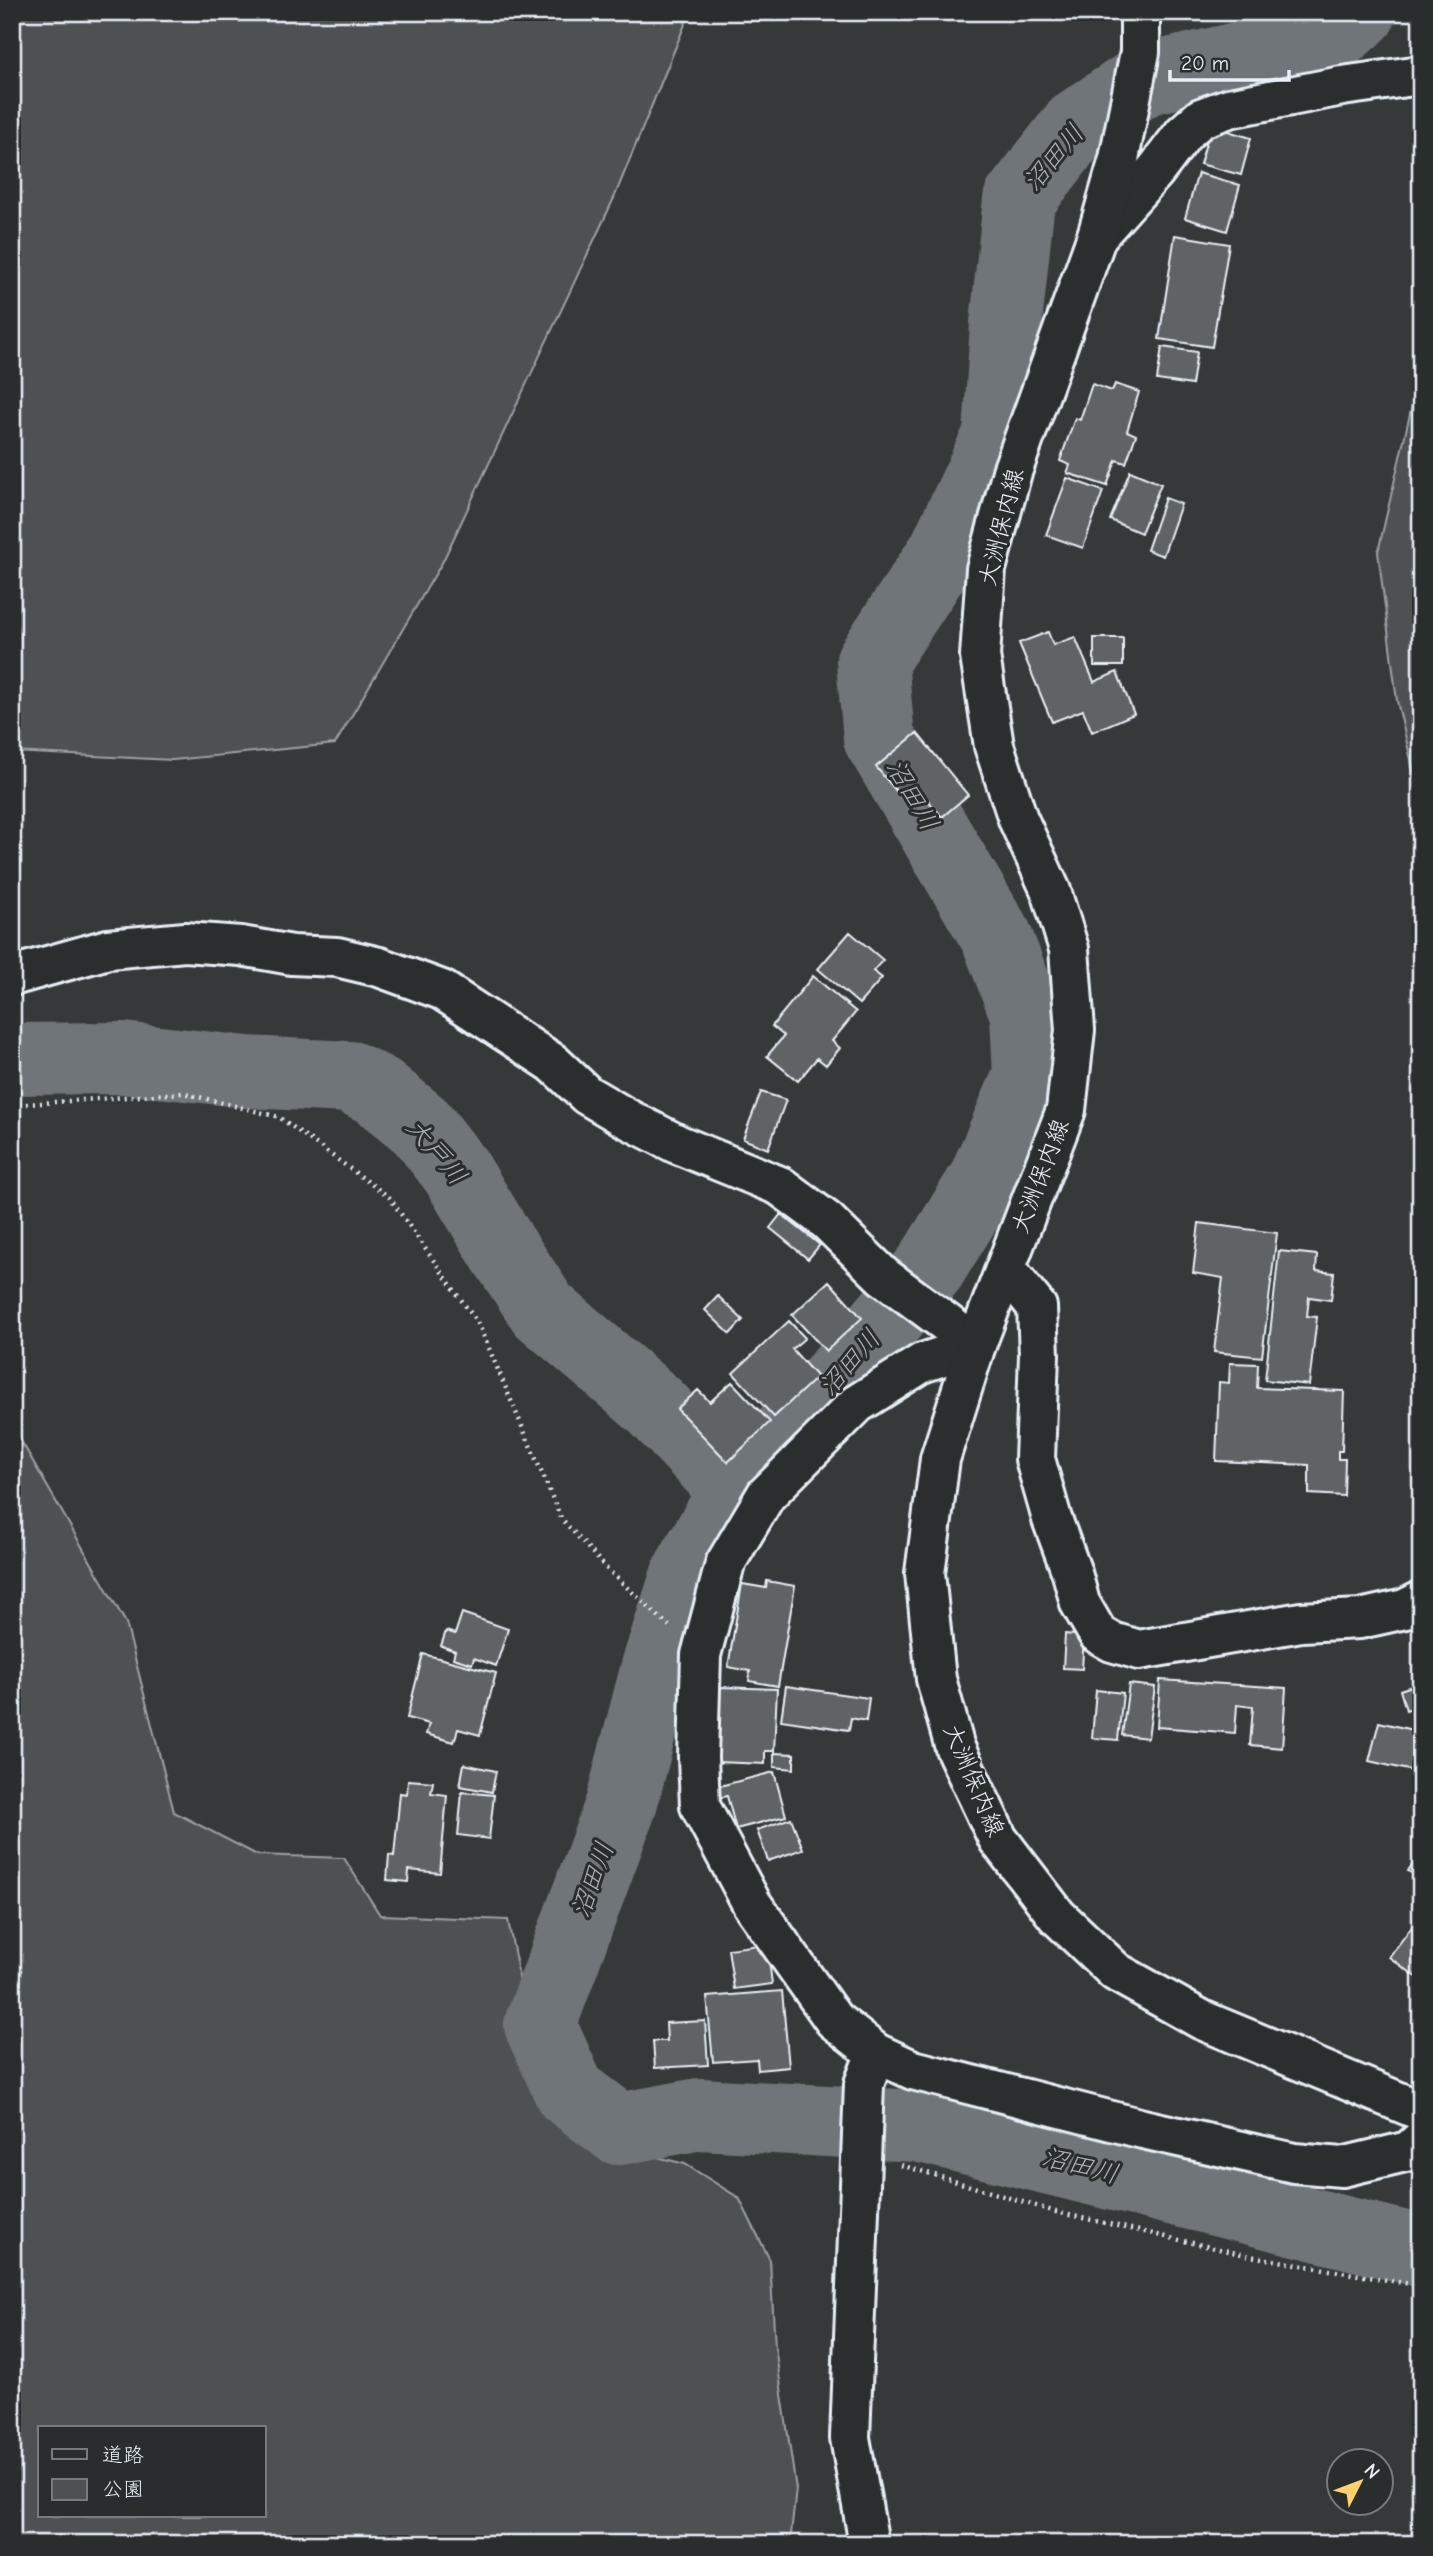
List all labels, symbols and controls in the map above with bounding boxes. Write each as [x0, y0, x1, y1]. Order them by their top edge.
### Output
scale bar [1170, 38, 1290, 82]
text: 20 m [1181, 51, 1229, 75]
water label: 沼田川 [1017, 118, 1091, 198]
street label: 大洲保内線 [973, 465, 1029, 589]
water label: 沼田川 [880, 754, 944, 836]
water label: 大戸川 [399, 1112, 473, 1192]
street label: 大洲保内線 [1005, 1115, 1075, 1237]
water label: 沼田川 [813, 1324, 887, 1402]
street label: 大洲保内線 [938, 1719, 1010, 1841]
water label: 沼田川 [566, 1838, 620, 1922]
water label: 沼田川 [1039, 2142, 1121, 2190]
legend [38, 2426, 266, 2518]
text: 道路 [102, 2443, 144, 2467]
north arrow [1324, 2448, 1394, 2518]
text: N [1360, 2459, 1384, 2483]
text: 公園 [102, 2477, 144, 2501]

